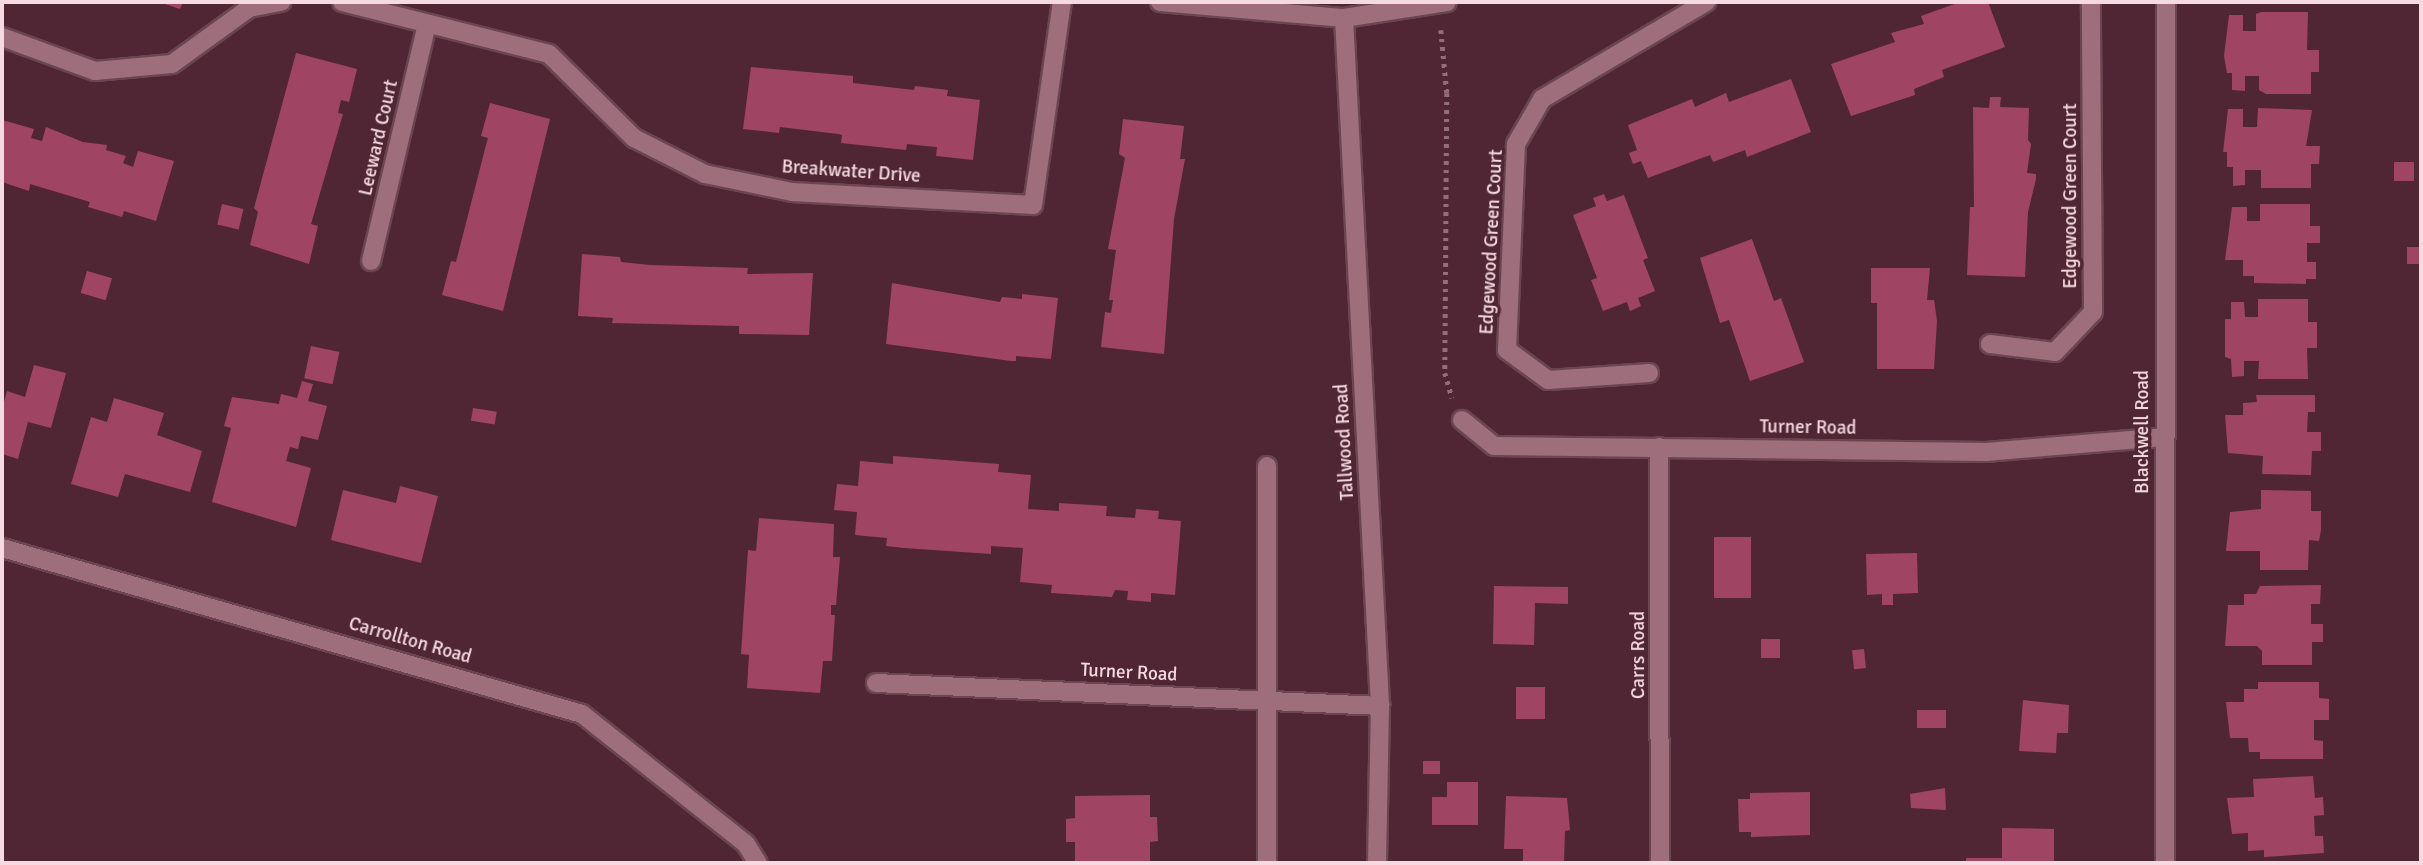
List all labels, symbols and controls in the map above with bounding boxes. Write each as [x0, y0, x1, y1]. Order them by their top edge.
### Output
street label: Leeward Court [355, 78, 403, 198]
street label: Edgewood Green Court [2060, 103, 2082, 289]
street label: Edgewood Green Court [1476, 149, 1508, 335]
street label: Breakwater Drive [781, 156, 921, 188]
street label: Blackwell Road [2132, 370, 2154, 494]
street label: Tallwood Road [1331, 383, 1359, 501]
street label: Turner Road [1759, 416, 1857, 440]
street label: Carrs Road [1628, 611, 1650, 699]
street label: Carrollton Road [346, 613, 474, 669]
street label: Turner Road [1080, 659, 1178, 687]

